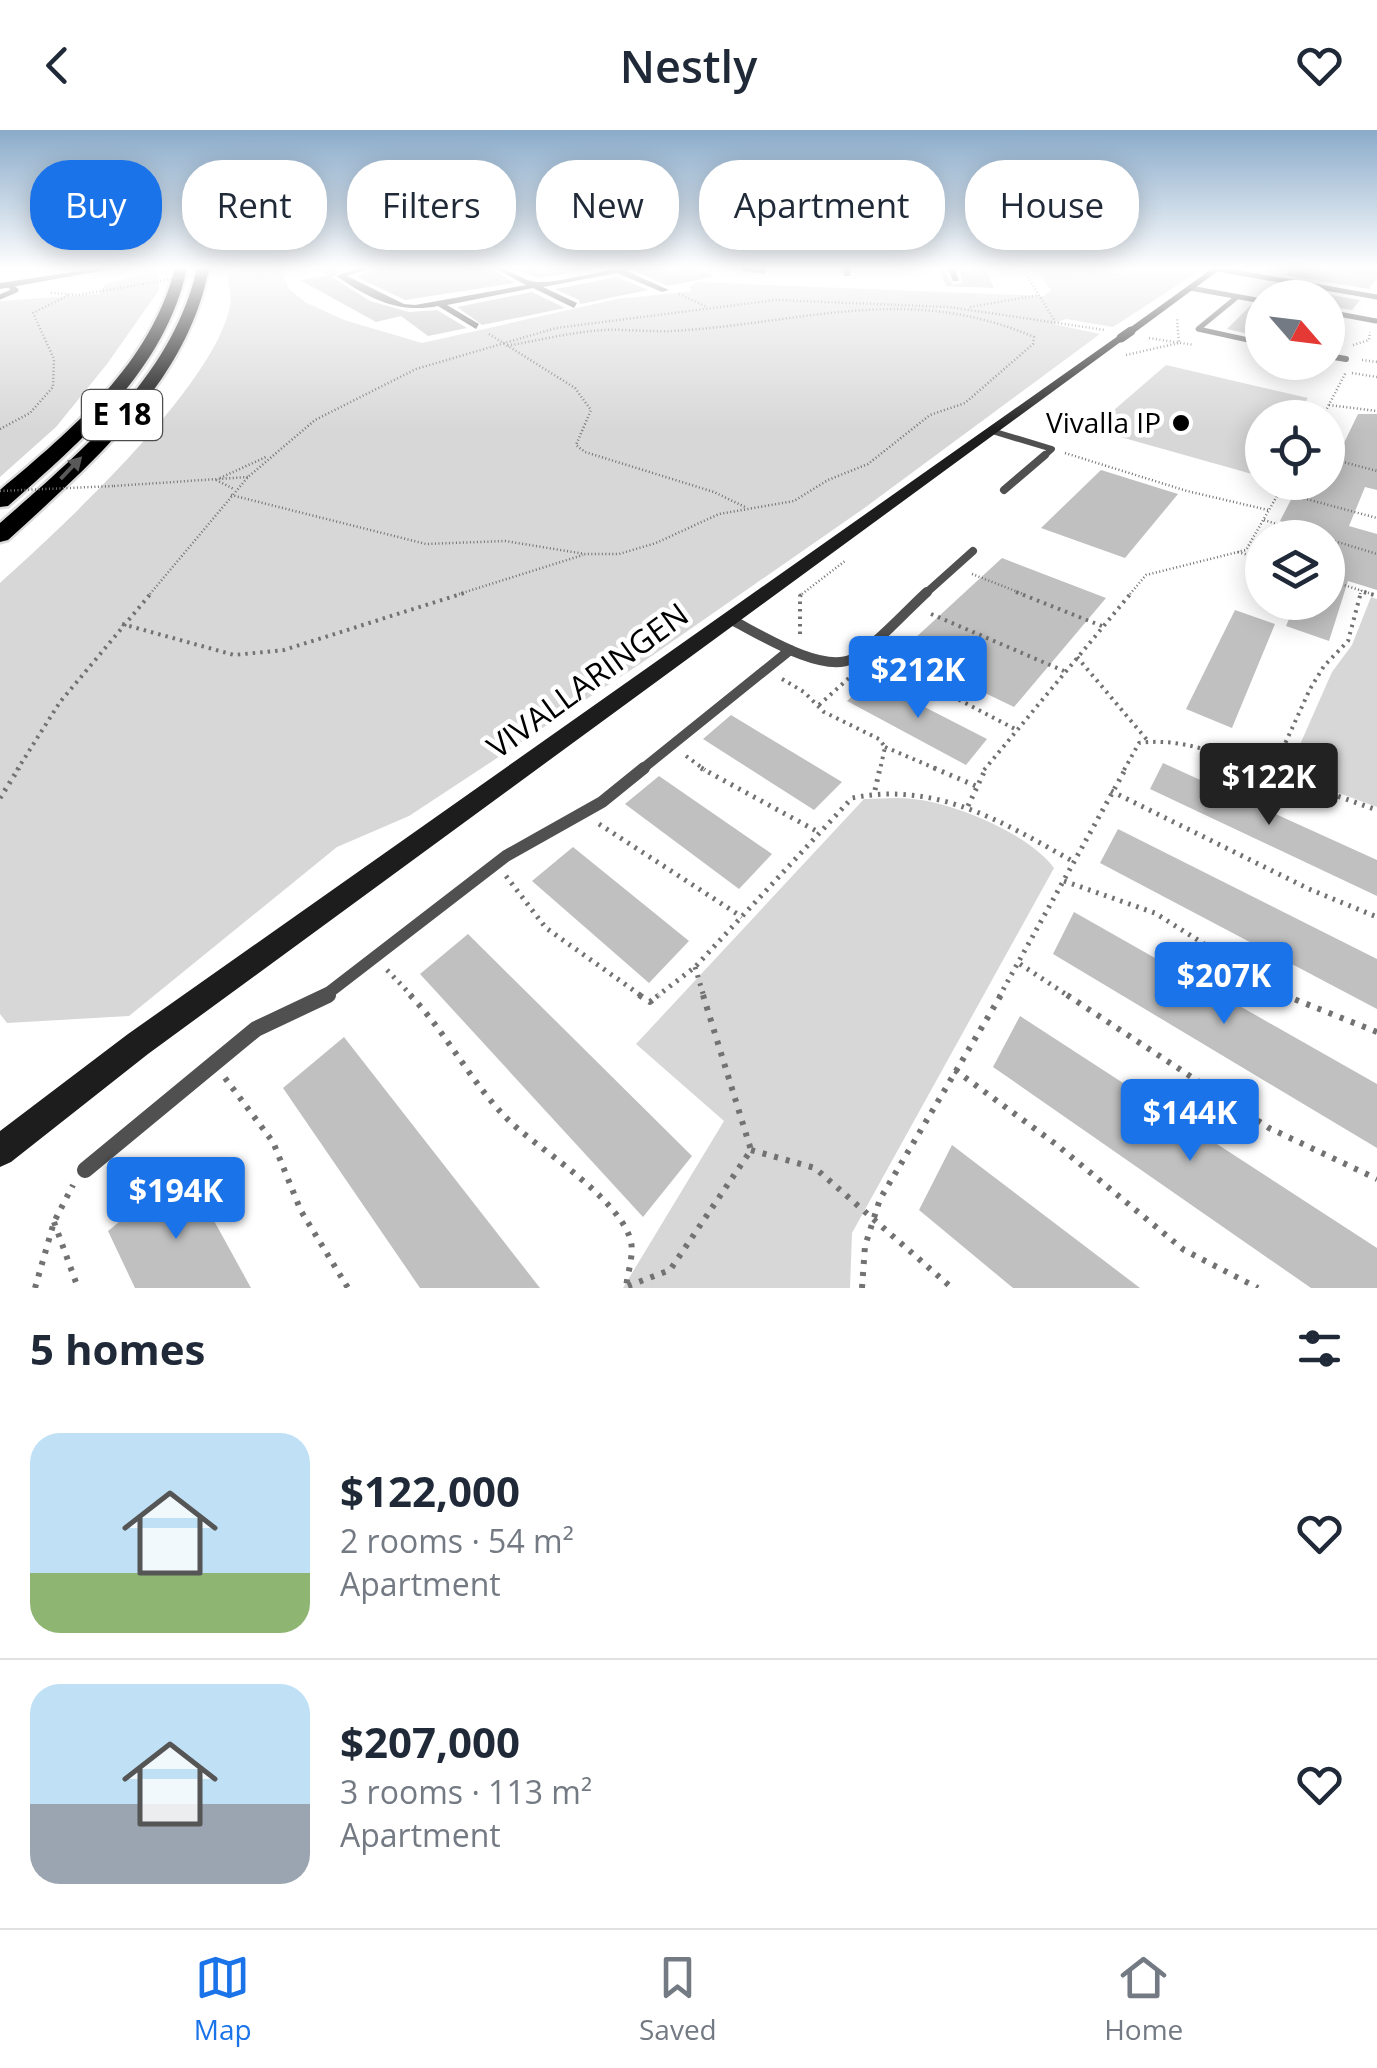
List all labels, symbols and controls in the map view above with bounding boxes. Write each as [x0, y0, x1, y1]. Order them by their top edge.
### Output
text: Nestly [620, 35, 757, 96]
icon: back [30, 38, 85, 93]
icon: heart [1292, 38, 1347, 93]
chip: Buy [30, 160, 162, 250]
chip: Rent [182, 160, 327, 250]
chip: Filters [347, 160, 516, 250]
chip: New [536, 160, 679, 250]
chip: Apartment [699, 160, 945, 250]
chip: House [965, 160, 1139, 250]
north arrow [1245, 280, 1345, 380]
map controls [1245, 280, 1345, 620]
road number: E 18 [82, 390, 162, 440]
button: locate [1245, 400, 1345, 500]
place label: Vivalla IP [1046, 403, 1161, 441]
marker: Vivalla IP [1170, 412, 1192, 434]
one-way arrow [59, 456, 82, 480]
button: layers [1245, 520, 1345, 620]
street label: VIVALLARINGEN [478, 592, 696, 767]
pin: $212K [848, 636, 988, 721]
text: $212K [871, 647, 965, 690]
pin: $122K [1199, 743, 1339, 828]
text: $122K [1222, 754, 1316, 797]
pin: $207K [1154, 942, 1294, 1027]
text: $207K [1177, 953, 1271, 996]
pin: $144K [1120, 1079, 1260, 1164]
text: $144K [1143, 1090, 1237, 1133]
pin: $194K [106, 1157, 246, 1242]
text: $194K [129, 1168, 223, 1211]
text: 5 homes [30, 1320, 205, 1377]
icon: filters [1292, 1321, 1347, 1376]
text: $122,000 [340, 1462, 520, 1519]
icon: home [110, 1473, 230, 1593]
icon: heart [1292, 1506, 1347, 1561]
text: 2 rooms · 54 m² [340, 1519, 574, 1562]
text: Apartment [340, 1562, 501, 1605]
text: $207,000 [340, 1713, 520, 1770]
icon: home [110, 1724, 230, 1844]
icon: heart [1292, 1757, 1347, 1812]
text: 3 rooms · 113 m² [340, 1770, 592, 1813]
text: Apartment [340, 1813, 501, 1856]
tab: Map [194, 1950, 252, 2048]
tab: Saved [639, 1950, 717, 2048]
tab: Home [1104, 1950, 1183, 2048]

